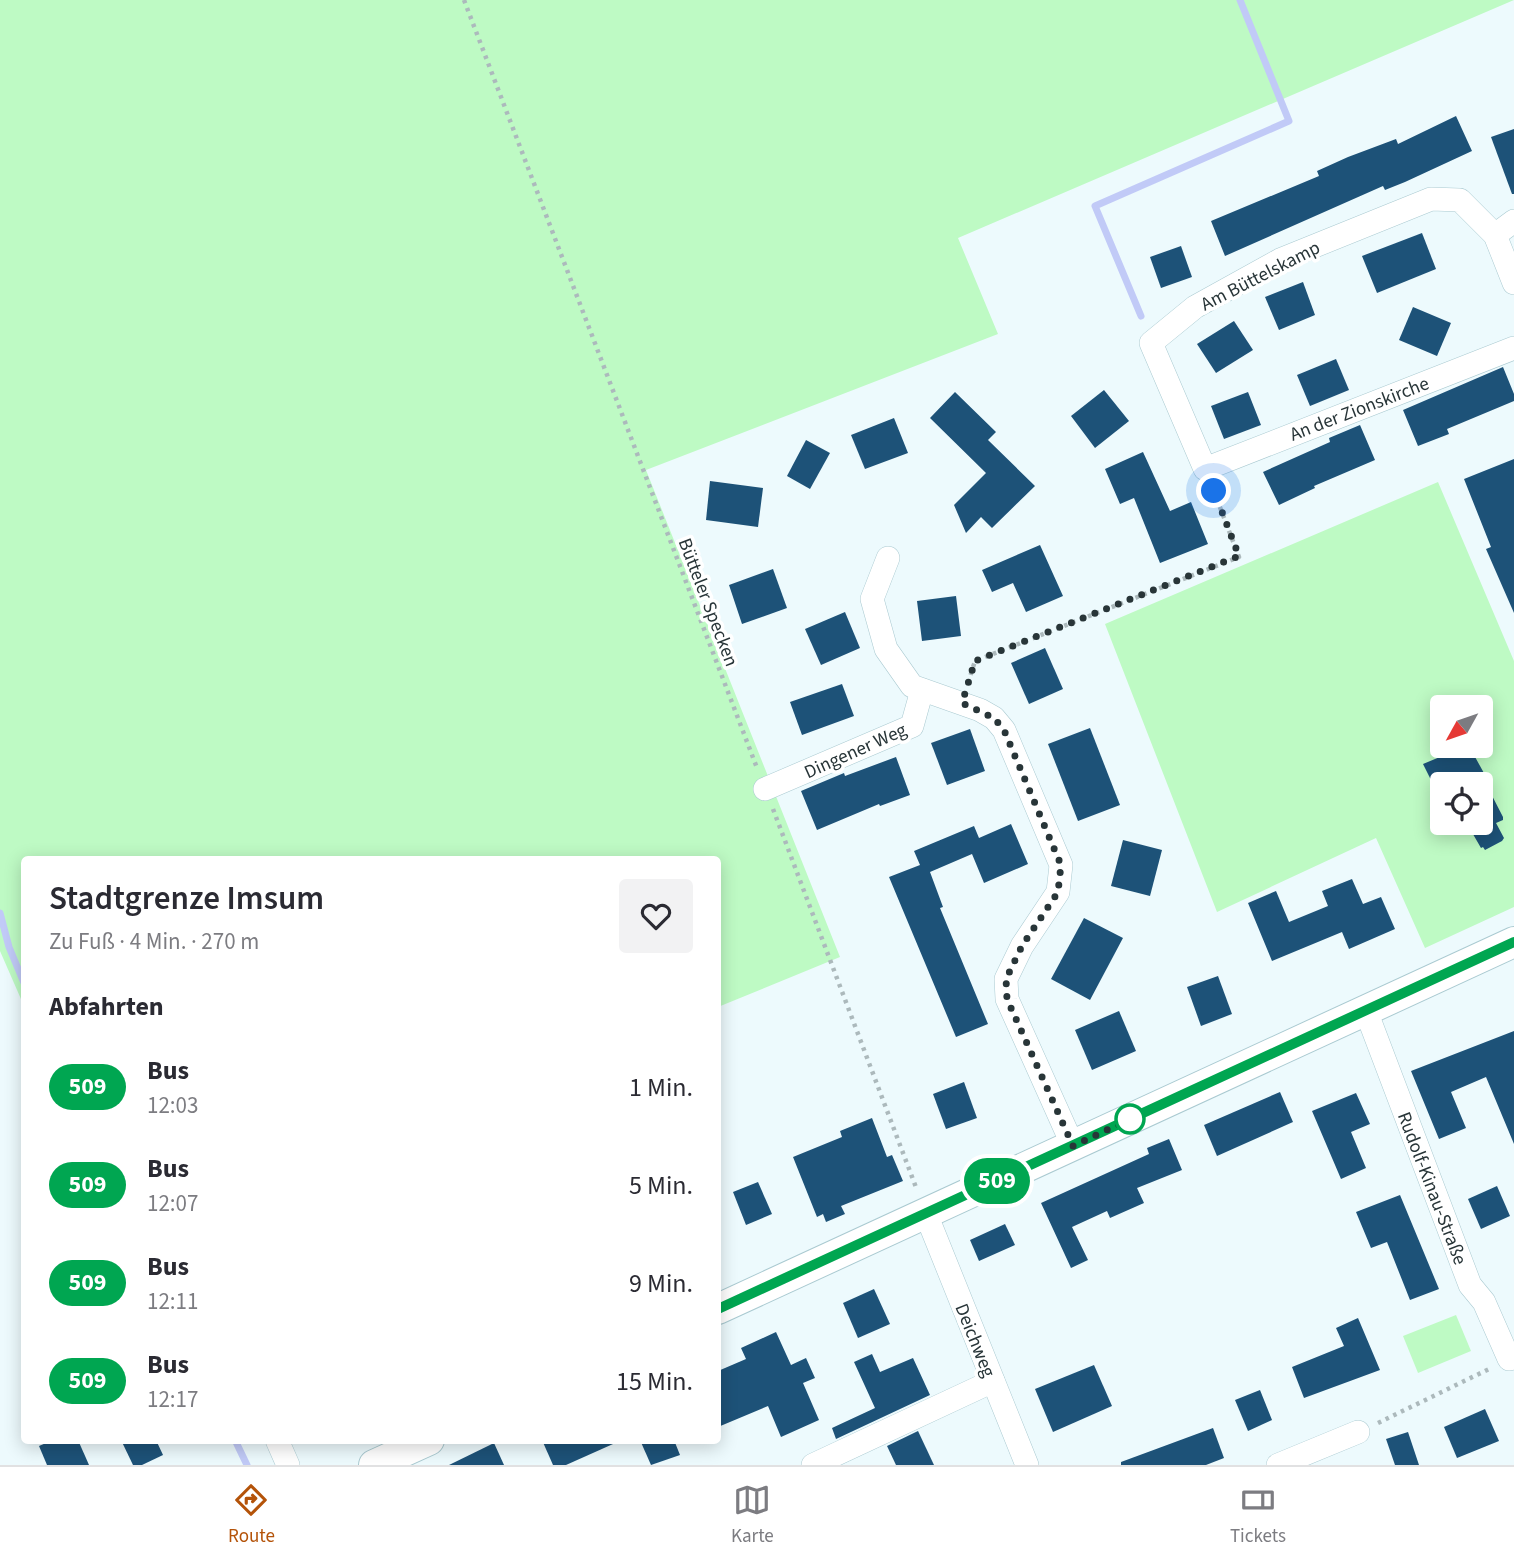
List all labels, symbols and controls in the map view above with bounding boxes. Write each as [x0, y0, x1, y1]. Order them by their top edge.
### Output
street label: Am Büttelskamp [1196, 235, 1325, 318]
street label: An der Zionskirche [1286, 370, 1433, 448]
your location [1196, 473, 1231, 508]
street label: Bütteler Specken [671, 534, 744, 671]
north arrow [1430, 695, 1493, 758]
map controls [1430, 695, 1493, 835]
street label: Dingener Weg [800, 717, 911, 786]
button: locate [1430, 772, 1493, 835]
text: Stadtgrenze Imsum [49, 875, 324, 922]
button: heart [619, 879, 693, 953]
text: Zu Fuß · 4 Min. · 270 m [49, 925, 259, 958]
text: Abfahrten [49, 988, 164, 1025]
text: Bus [147, 1052, 189, 1089]
text: 509 [68, 1069, 107, 1104]
text: 1 Min. [629, 1069, 693, 1106]
text: 12:03 [147, 1089, 198, 1122]
unlabelled marker [1115, 1104, 1145, 1134]
street label: Rudolf-Kinau-Straße [1390, 1108, 1473, 1269]
text: Bus [147, 1150, 189, 1187]
line badge: 509 [957, 1158, 1037, 1204]
text: 509 [978, 1163, 1016, 1198]
text: 509 [68, 1167, 107, 1202]
text: 5 Min. [629, 1167, 693, 1204]
text: 12:07 [147, 1187, 198, 1220]
text: Bus [147, 1248, 189, 1285]
text: 509 [68, 1265, 107, 1300]
text: 9 Min. [629, 1265, 693, 1302]
text: 12:11 [147, 1285, 198, 1318]
street label: Deichweg [948, 1300, 1002, 1382]
text: Bus [147, 1346, 189, 1383]
text: 509 [68, 1363, 107, 1398]
text: 15 Min. [616, 1363, 693, 1400]
text: 12:17 [147, 1383, 198, 1416]
tab: Route [228, 1481, 275, 1550]
tab: Karte [731, 1481, 774, 1550]
tab: Tickets [1230, 1481, 1286, 1550]

